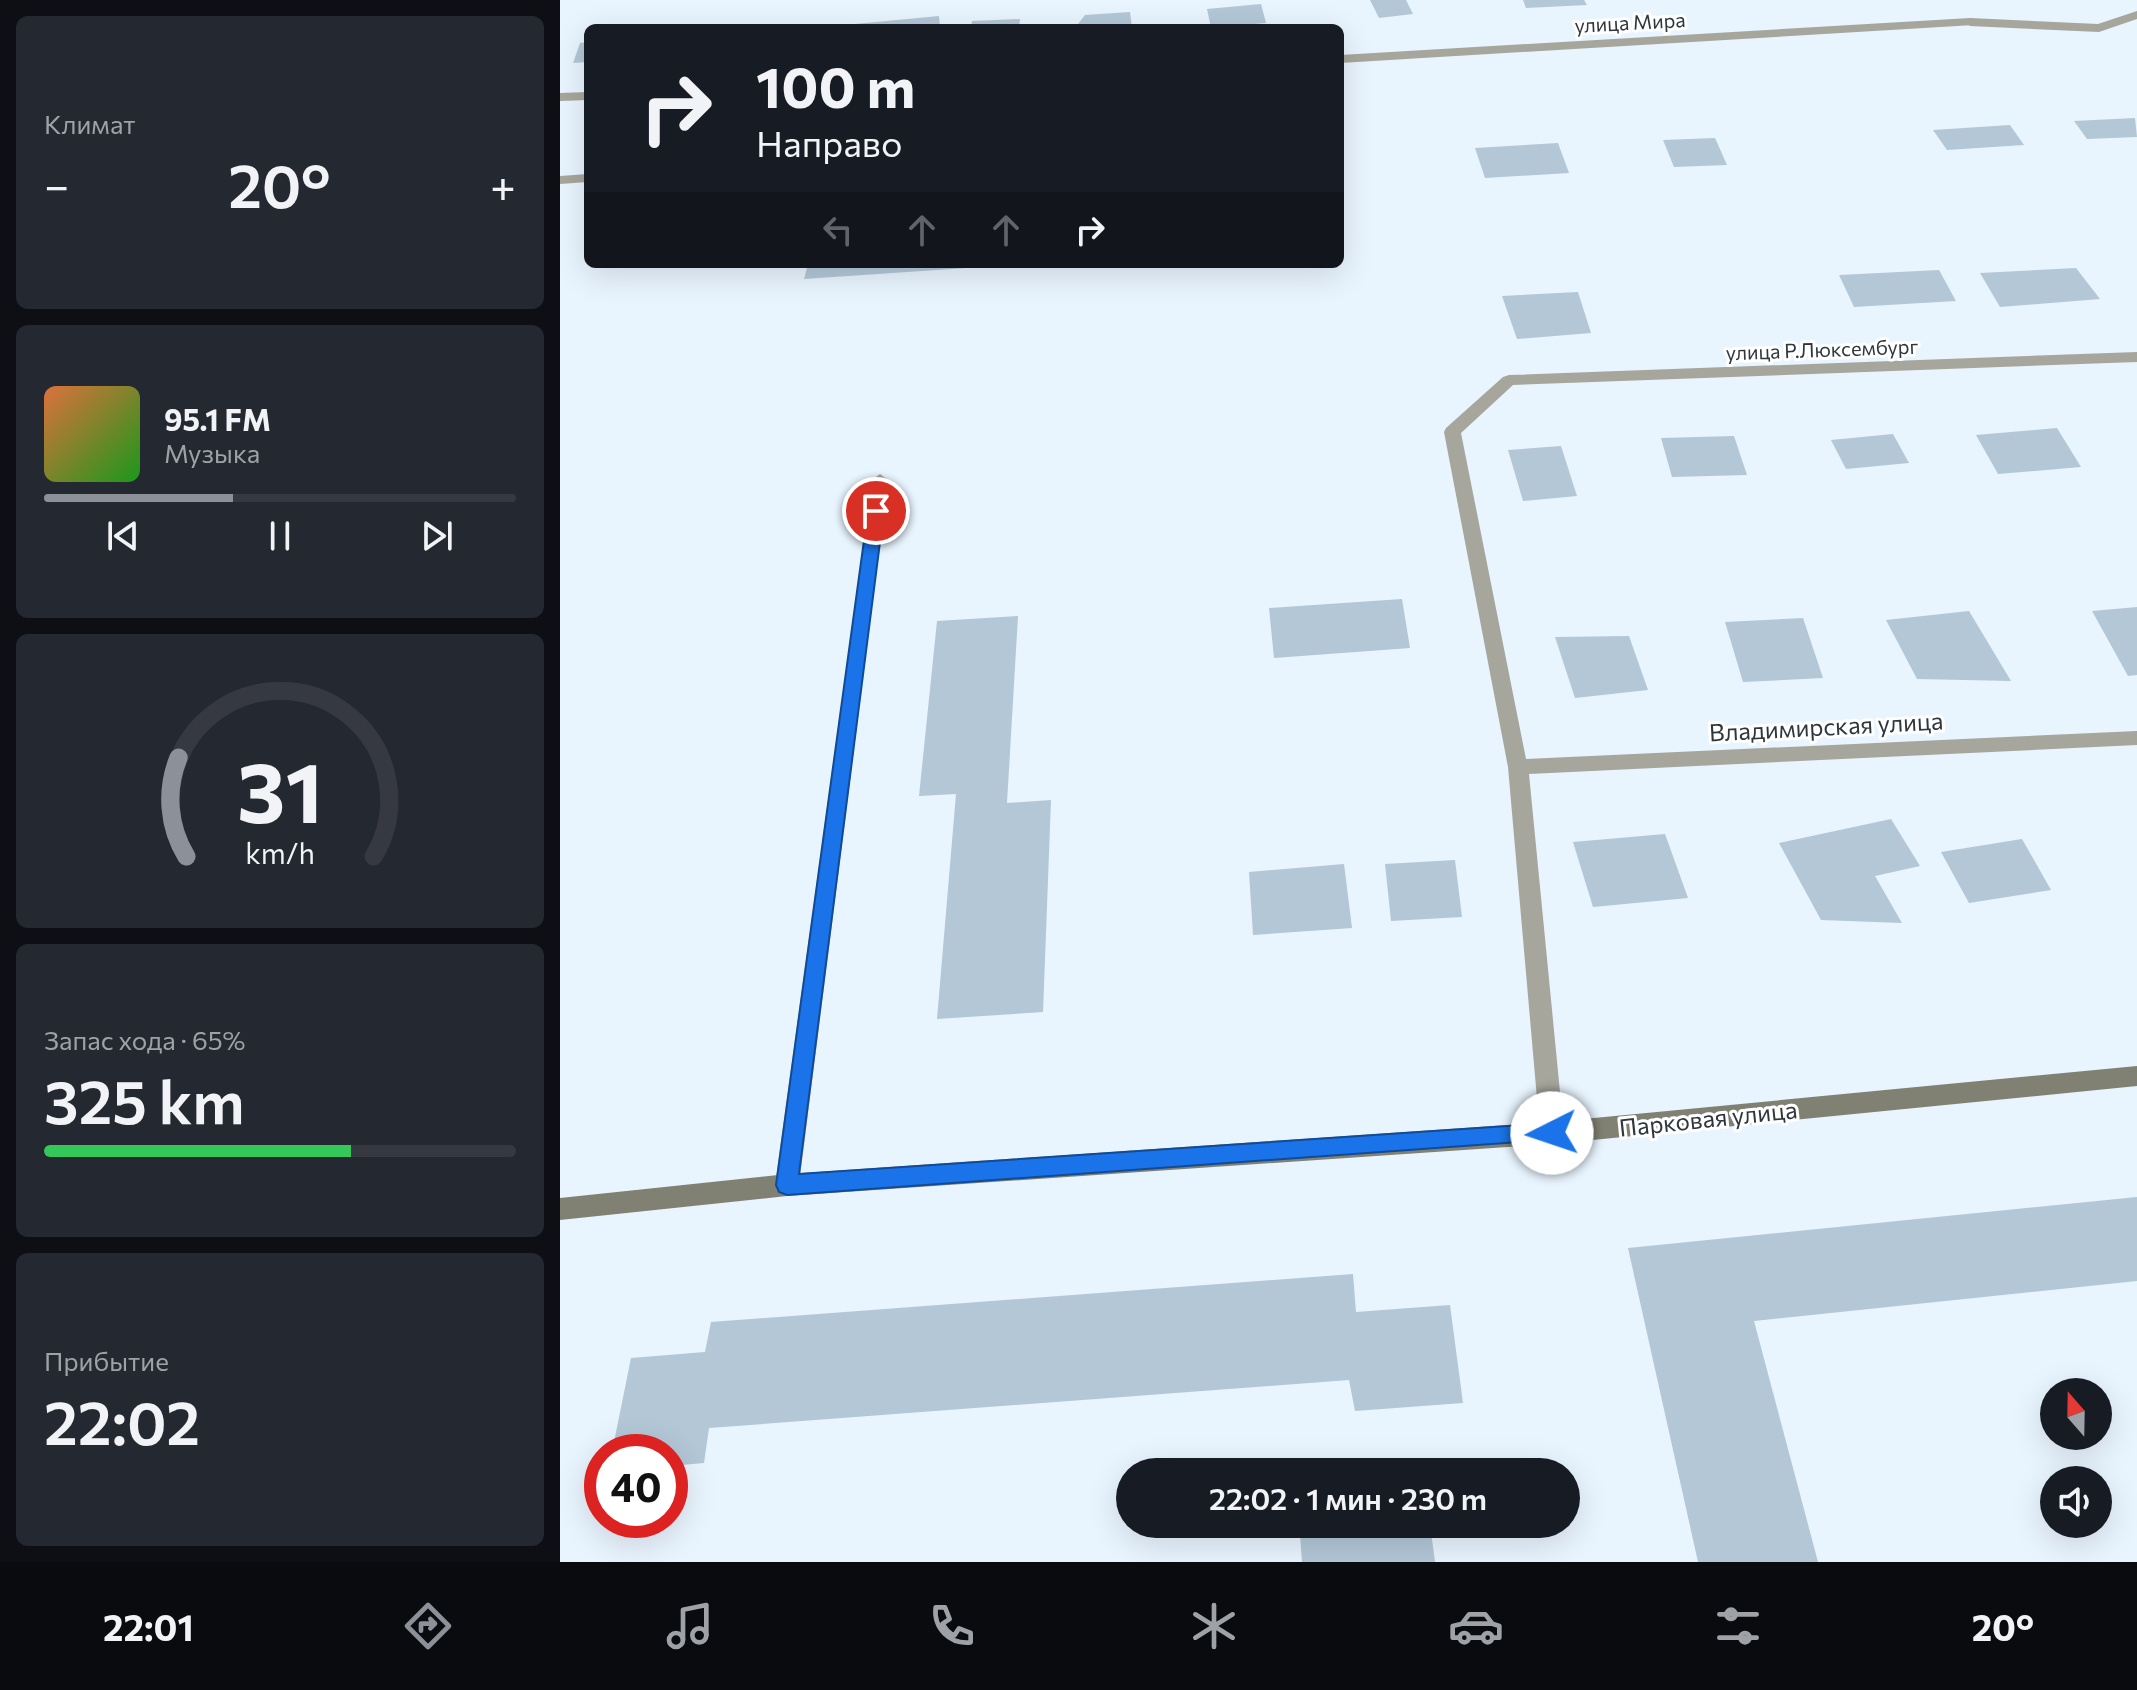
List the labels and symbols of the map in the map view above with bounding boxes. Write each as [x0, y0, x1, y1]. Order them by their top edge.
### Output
street label: улица Мира [1574, 7, 1686, 37]
street label: улица Р.Люксембург [1725, 334, 1919, 364]
pin [842, 477, 910, 545]
street label: Владимирская улица [1708, 705, 1944, 747]
position arrow [1510, 1091, 1594, 1175]
street label: Парковая улица [1617, 1094, 1799, 1142]
north arrow [2040, 1378, 2112, 1450]
speed limit sign: 40 [584, 1434, 688, 1538]

